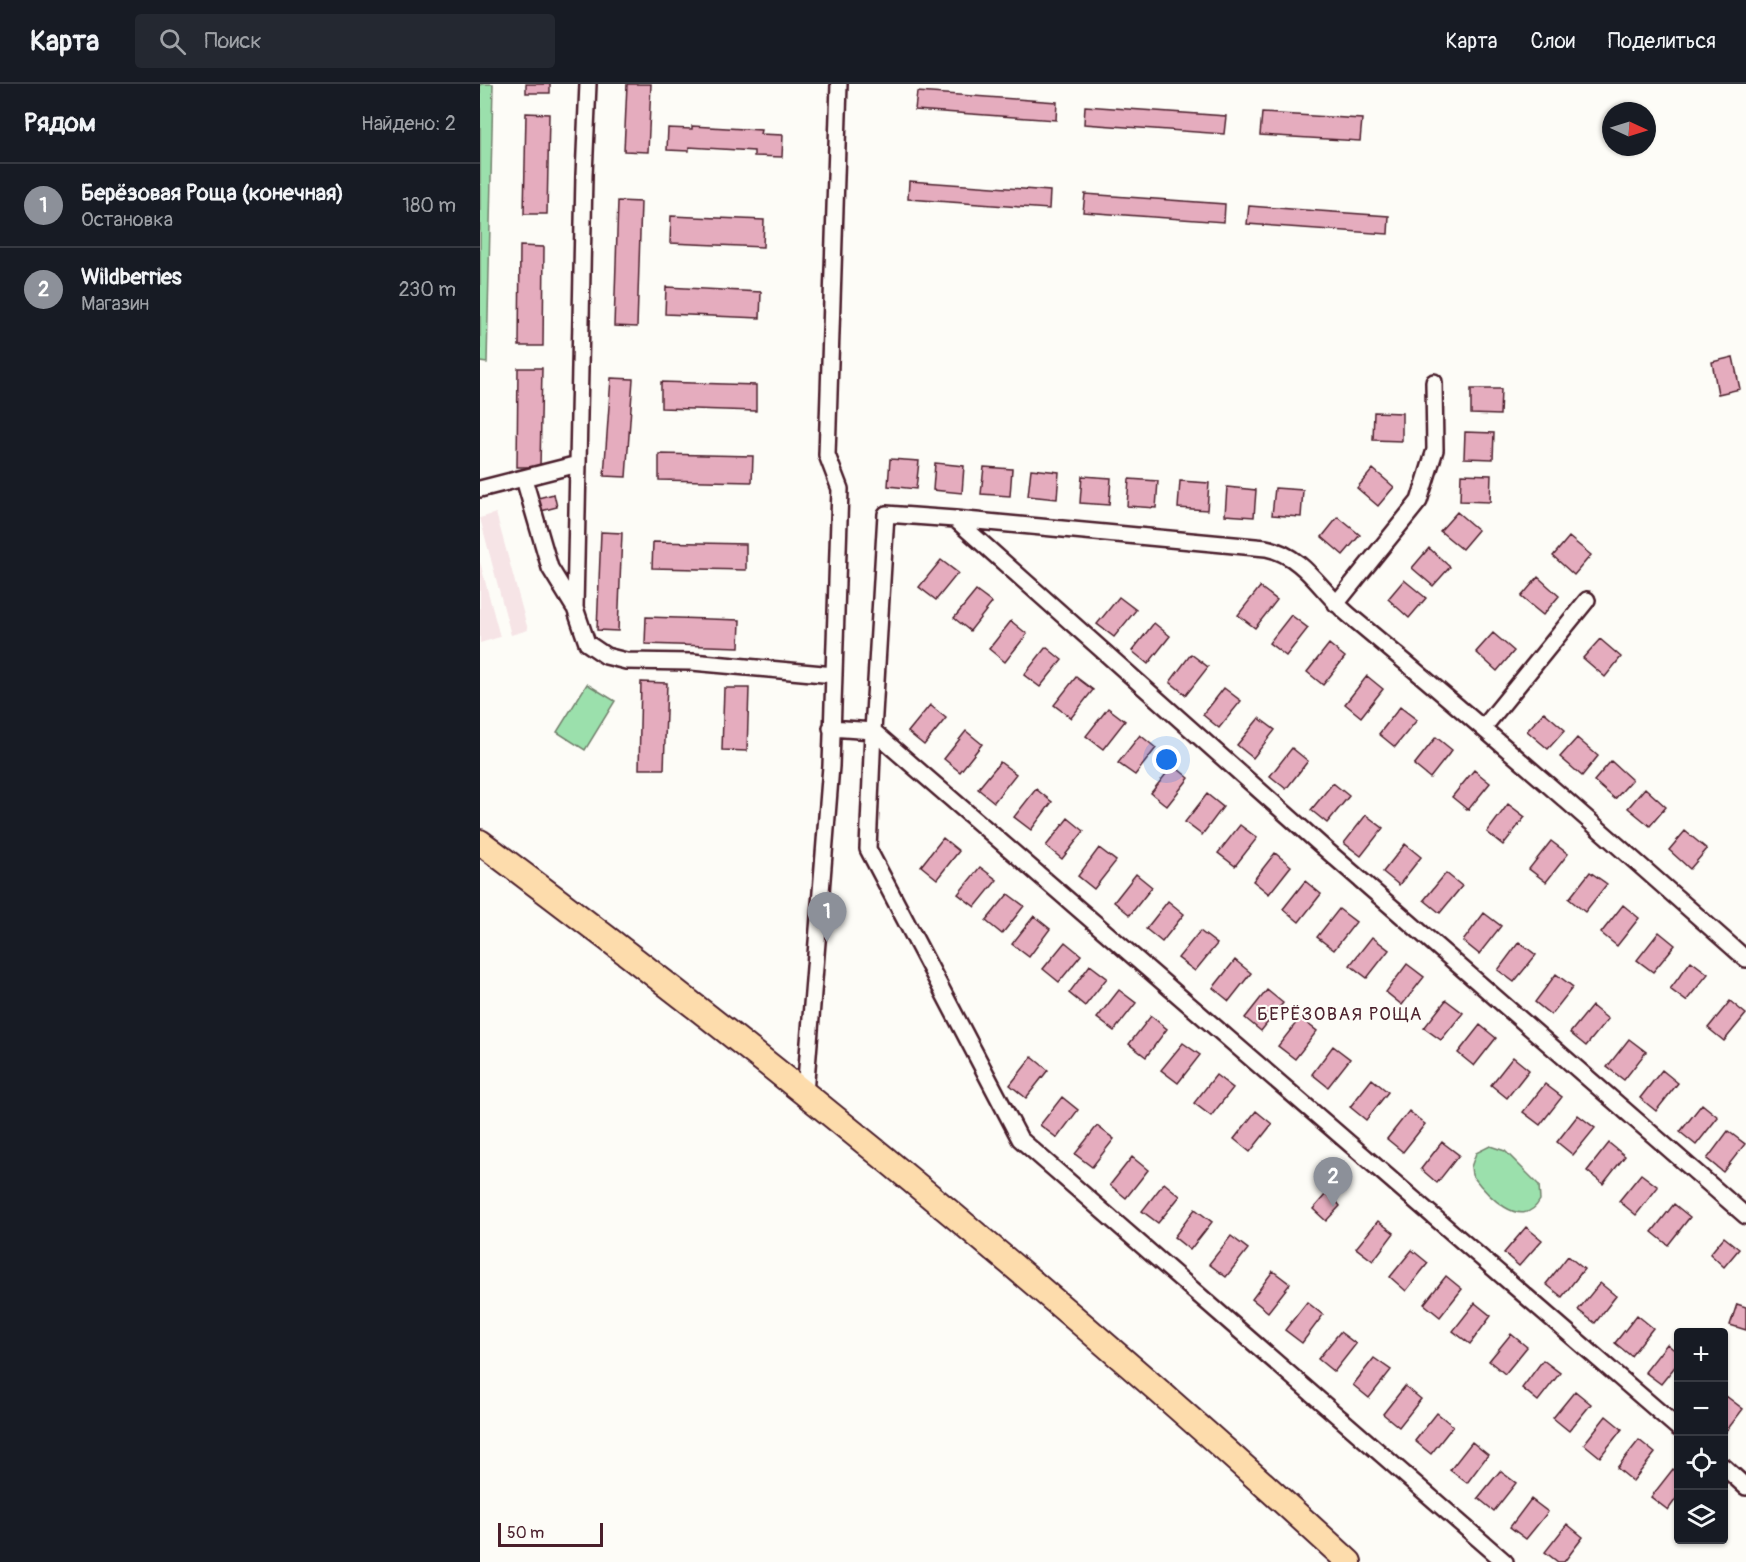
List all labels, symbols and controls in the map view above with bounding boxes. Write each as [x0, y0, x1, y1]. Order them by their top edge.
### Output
search box [135, 14, 555, 68]
text: Карта [30, 24, 99, 59]
icon: search [156, 25, 189, 58]
text: Поиск [204, 27, 262, 55]
text: Карта [1445, 28, 1497, 55]
text: Слои [1530, 28, 1575, 55]
text: Поделиться [1608, 28, 1716, 55]
north arrow [1602, 102, 1656, 156]
text: Рядом [24, 107, 96, 139]
text: Найдено: 2 [361, 111, 456, 136]
text: Берёзовая Роща (конечная) [81, 179, 344, 207]
text: 1 [40, 193, 47, 218]
text: 180 m [402, 193, 456, 218]
text: Остановка [81, 207, 173, 232]
text: Wildberries [81, 263, 182, 291]
text: 2 [38, 277, 49, 302]
text: 230 m [399, 277, 456, 302]
text: Магазин [81, 291, 149, 316]
your location [1152, 745, 1181, 774]
pin: 1 [808, 892, 846, 942]
district label: БЕРЁЗОВАЯ РОЩА [1257, 1003, 1423, 1026]
pin: 2 [1314, 1158, 1352, 1207]
map controls [1674, 1328, 1728, 1544]
button: + [1674, 1328, 1728, 1382]
button: − [1674, 1382, 1728, 1436]
button: locate [1674, 1436, 1728, 1490]
button: layers [1674, 1490, 1728, 1544]
scale bar [498, 1520, 603, 1548]
text: 50 m [507, 1523, 544, 1543]

